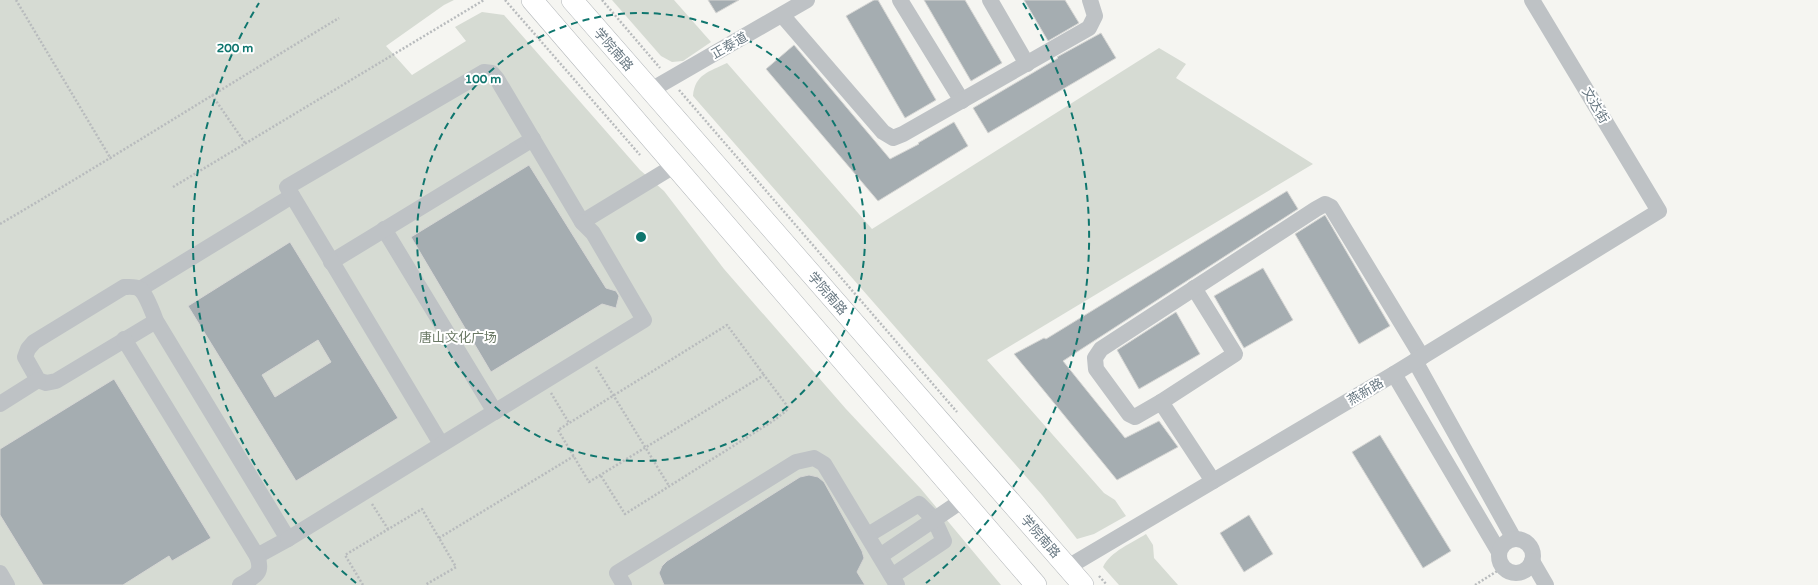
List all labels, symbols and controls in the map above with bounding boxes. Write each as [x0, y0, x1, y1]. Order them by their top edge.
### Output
street label: 学院南路 [590, 25, 636, 75]
street label: 正泰道 [709, 29, 750, 63]
text: 200 m [217, 41, 253, 55]
text: 100 m [465, 72, 501, 86]
street label: 文达街 [1578, 85, 1612, 126]
centre of rings [634, 230, 648, 244]
street label: 学院南路 [804, 269, 850, 319]
park label: 唐山文化广场 [419, 330, 497, 346]
street label: 燕新路 [1345, 375, 1386, 409]
street label: 学院南路 [1017, 512, 1063, 562]

